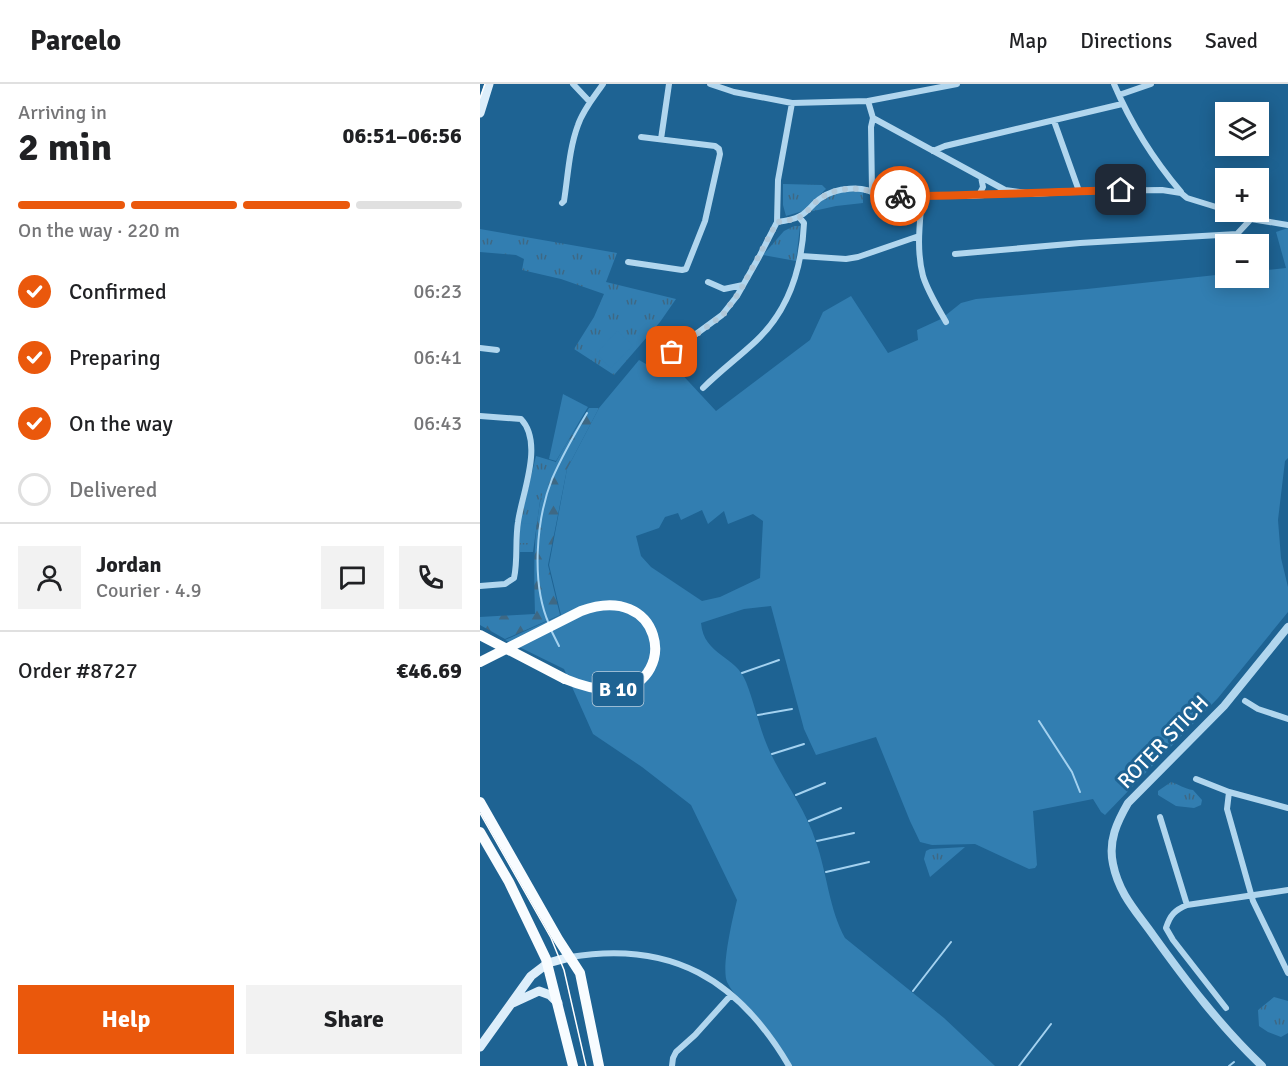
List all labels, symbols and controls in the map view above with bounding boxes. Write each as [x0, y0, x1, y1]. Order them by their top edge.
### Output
text: Parcelo [30, 24, 121, 58]
text: Map [1009, 28, 1047, 54]
text: Directions [1080, 28, 1172, 54]
text: Saved [1205, 28, 1258, 54]
text: Arriving in [18, 100, 107, 125]
map controls [1215, 102, 1269, 288]
button: layers [1215, 102, 1269, 156]
text: 06:51–06:56 [343, 122, 462, 149]
text: 2 min [18, 123, 112, 171]
pin [1095, 164, 1146, 215]
courier [870, 166, 930, 226]
button: + [1215, 168, 1269, 222]
icon: home [1104, 173, 1137, 206]
icon: bike [884, 180, 917, 213]
text: On the way · 220 m [18, 218, 180, 243]
button: − [1215, 234, 1269, 288]
icon: check [18, 275, 51, 308]
text: Confirmed [69, 278, 167, 305]
text: 06:23 [413, 279, 462, 304]
pin [646, 326, 697, 377]
icon: bag [655, 335, 688, 368]
icon: check [18, 341, 51, 374]
text: Preparing [69, 344, 161, 371]
text: 06:41 [413, 345, 462, 370]
icon: check [18, 407, 51, 440]
text: On the way [69, 410, 173, 437]
text: 06:43 [413, 411, 462, 436]
text: Delivered [69, 476, 157, 503]
button: person [18, 546, 81, 609]
button: chat [321, 546, 384, 609]
button: phone [399, 546, 462, 609]
text: Jordan [96, 551, 162, 578]
text: Courier · 4.9 [96, 578, 202, 603]
text: Order #8727 [18, 657, 138, 684]
text: €46.69 [396, 657, 462, 684]
road number: B 10 [592, 672, 644, 706]
street label: ROTER STICH [1112, 690, 1214, 794]
button: Help [18, 985, 234, 1054]
button: Share [246, 985, 462, 1054]

